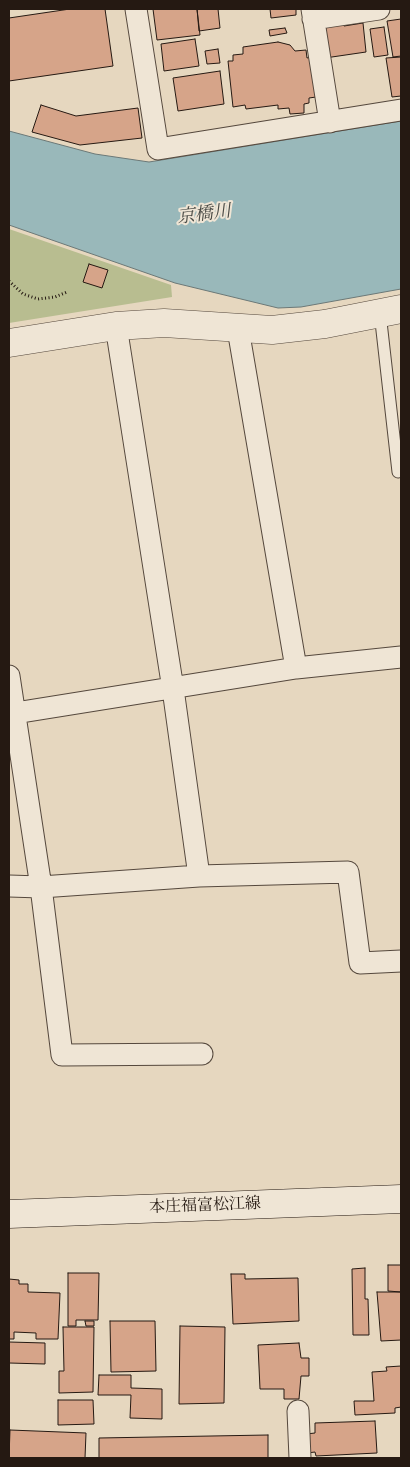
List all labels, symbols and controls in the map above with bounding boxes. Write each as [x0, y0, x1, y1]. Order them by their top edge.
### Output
water label: 京橋川 [176, 201, 232, 229]
street label: 本庄福富松江線 [149, 1194, 261, 1218]

